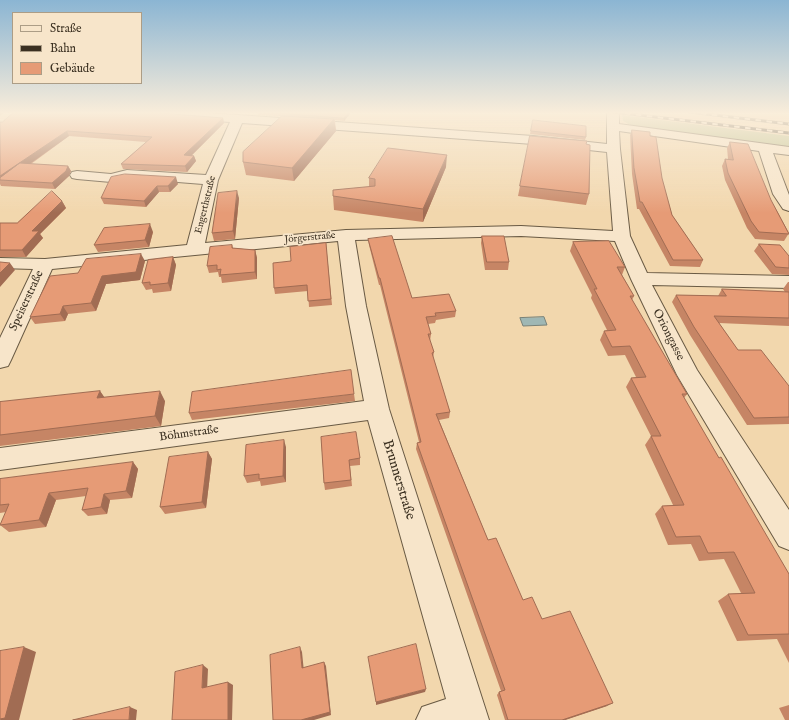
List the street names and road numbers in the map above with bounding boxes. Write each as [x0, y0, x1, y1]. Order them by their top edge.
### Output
street label: Engerthstraße [193, 175, 219, 235]
street label: Jörgerstraße [284, 230, 336, 246]
street label: Speiserstraße [7, 268, 47, 334]
street label: Oriongasse [649, 307, 687, 363]
street label: Böhmstraße [158, 423, 220, 445]
street label: Brunnerstraße [378, 438, 418, 522]

